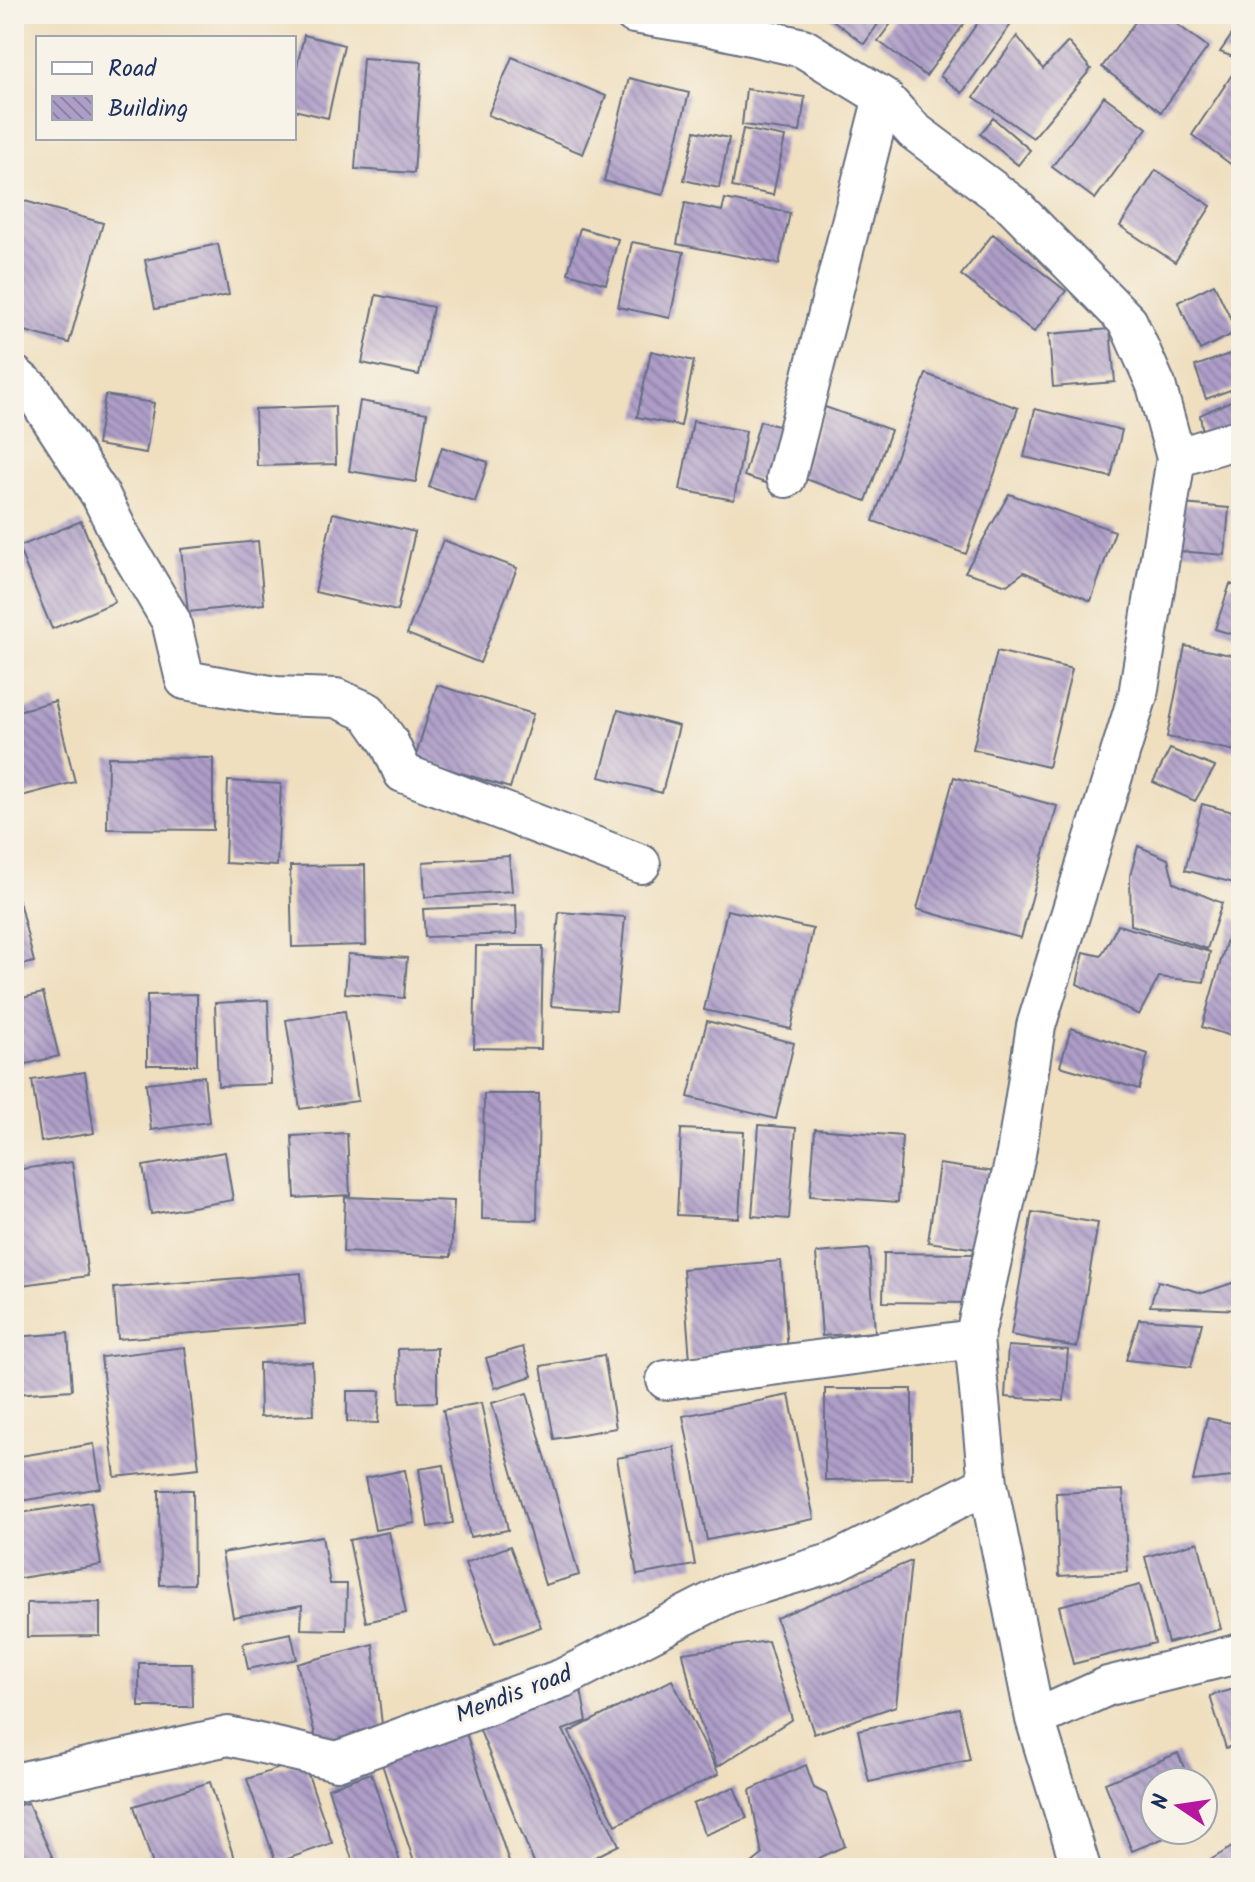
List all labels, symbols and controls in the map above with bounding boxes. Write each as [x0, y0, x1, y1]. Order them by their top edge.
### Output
legend [36, 36, 296, 140]
text: Road [108, 50, 157, 89]
text: Building [108, 90, 188, 129]
street label: Mendis road [450, 1655, 579, 1735]
north arrow [1139, 1766, 1219, 1846]
text: N [1143, 1791, 1181, 1813]

